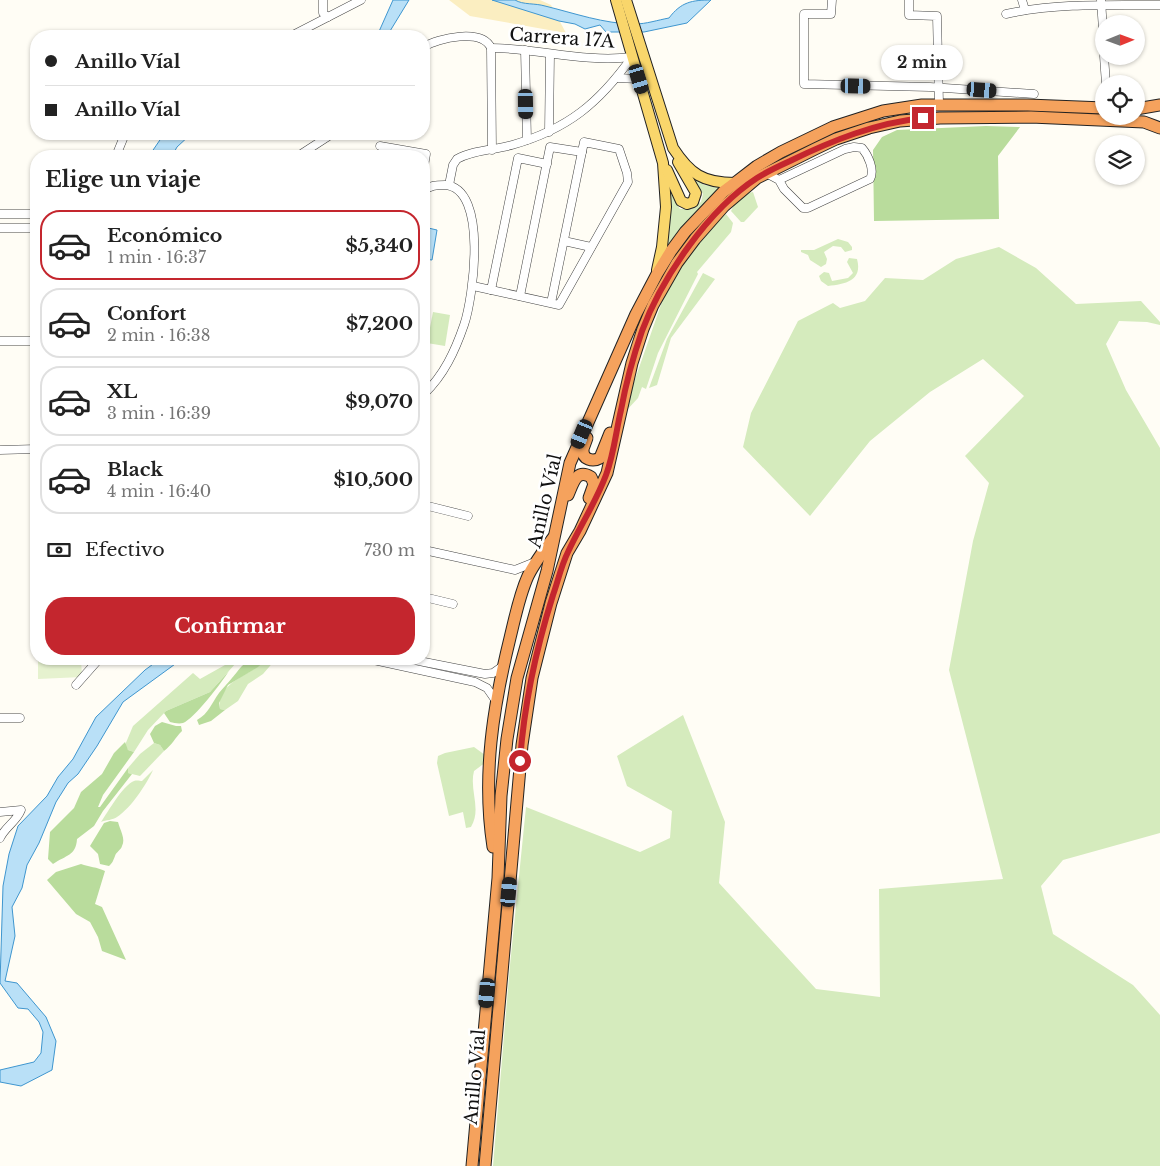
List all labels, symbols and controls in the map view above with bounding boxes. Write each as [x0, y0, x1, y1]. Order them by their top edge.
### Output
north arrow [1095, 15, 1145, 65]
map controls [1095, 15, 1145, 185]
street label: Carrera 17A [509, 23, 617, 53]
callout: 2 min [882, 46, 964, 80]
text: Anillo Víal [75, 50, 181, 73]
text: 2 min [897, 52, 947, 72]
car [627, 62, 650, 96]
button: locate [1095, 75, 1145, 125]
car [840, 78, 871, 94]
car [966, 81, 997, 99]
car [518, 89, 533, 119]
text: Anillo Víal [75, 98, 181, 121]
route end [912, 107, 934, 129]
button: layers [1095, 135, 1145, 185]
text: Elige un viaje [45, 166, 201, 193]
icon: car [47, 223, 92, 268]
text: Económico [107, 224, 222, 247]
text: $5,340 [345, 234, 413, 257]
text: 1 min · 16:37 [107, 247, 206, 267]
icon: car [47, 301, 92, 346]
text: Confort [107, 302, 186, 325]
text: $7,200 [346, 312, 413, 335]
text: 2 min · 16:38 [107, 325, 210, 345]
icon: car [47, 379, 92, 424]
text: XL [107, 380, 137, 403]
text: $9,070 [345, 390, 413, 413]
text: 3 min · 16:39 [107, 403, 211, 423]
car [569, 417, 594, 451]
street label: Anillo Víal [523, 452, 567, 551]
icon: car [47, 457, 92, 502]
text: Black [107, 458, 163, 481]
text: $10,500 [334, 468, 413, 491]
text: 4 min · 16:40 [107, 481, 211, 501]
icon: cash [45, 536, 73, 564]
text: Efectivo [85, 538, 165, 561]
text: 730 m [364, 540, 415, 560]
button: Confirmar [45, 597, 415, 655]
route start [509, 750, 531, 772]
car [500, 876, 517, 908]
car [478, 977, 495, 1009]
street label: Anillo Víal [460, 1028, 490, 1127]

